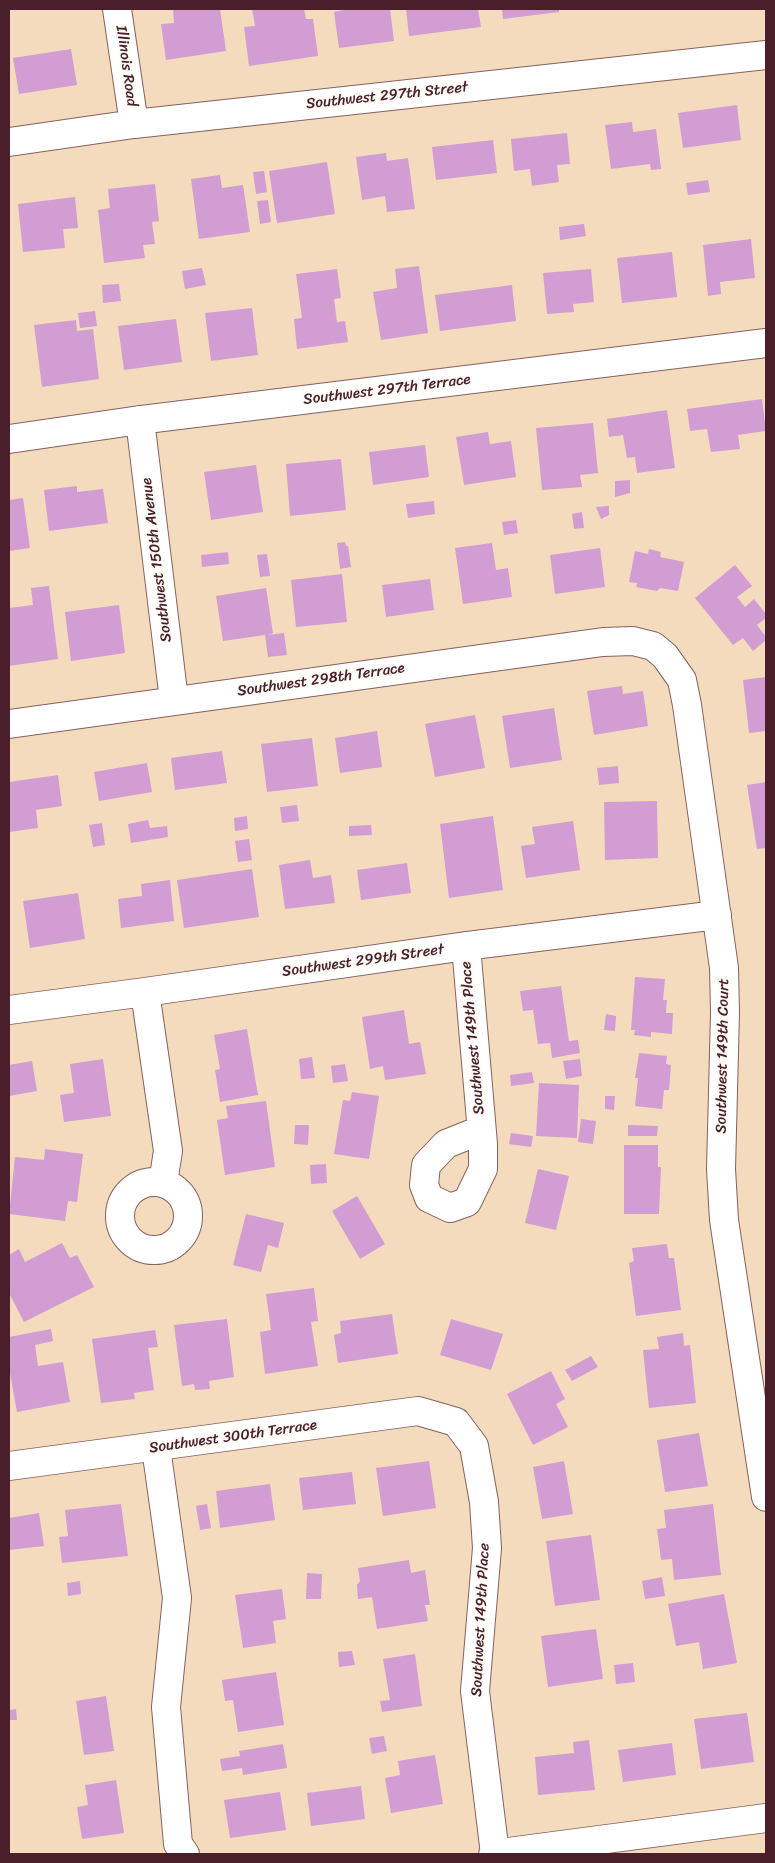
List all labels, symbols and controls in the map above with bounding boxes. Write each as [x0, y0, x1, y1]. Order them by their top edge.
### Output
street label: Illinois Road [111, 24, 141, 108]
street label: Southwest 297th Street [305, 79, 469, 113]
street label: Southwest 297th Terrace [302, 371, 472, 409]
street label: Southwest 150th Avenue [138, 477, 176, 643]
street label: Southwest 298th Terrace [236, 659, 406, 701]
street label: Southwest 299th Street [281, 941, 445, 981]
street label: Southwest 149th Place [457, 961, 489, 1115]
street label: Southwest 149th Court [713, 978, 733, 1134]
street label: Southwest 300th Terrace [148, 1416, 318, 1458]
street label: Southwest 149th Place [468, 1543, 494, 1697]

